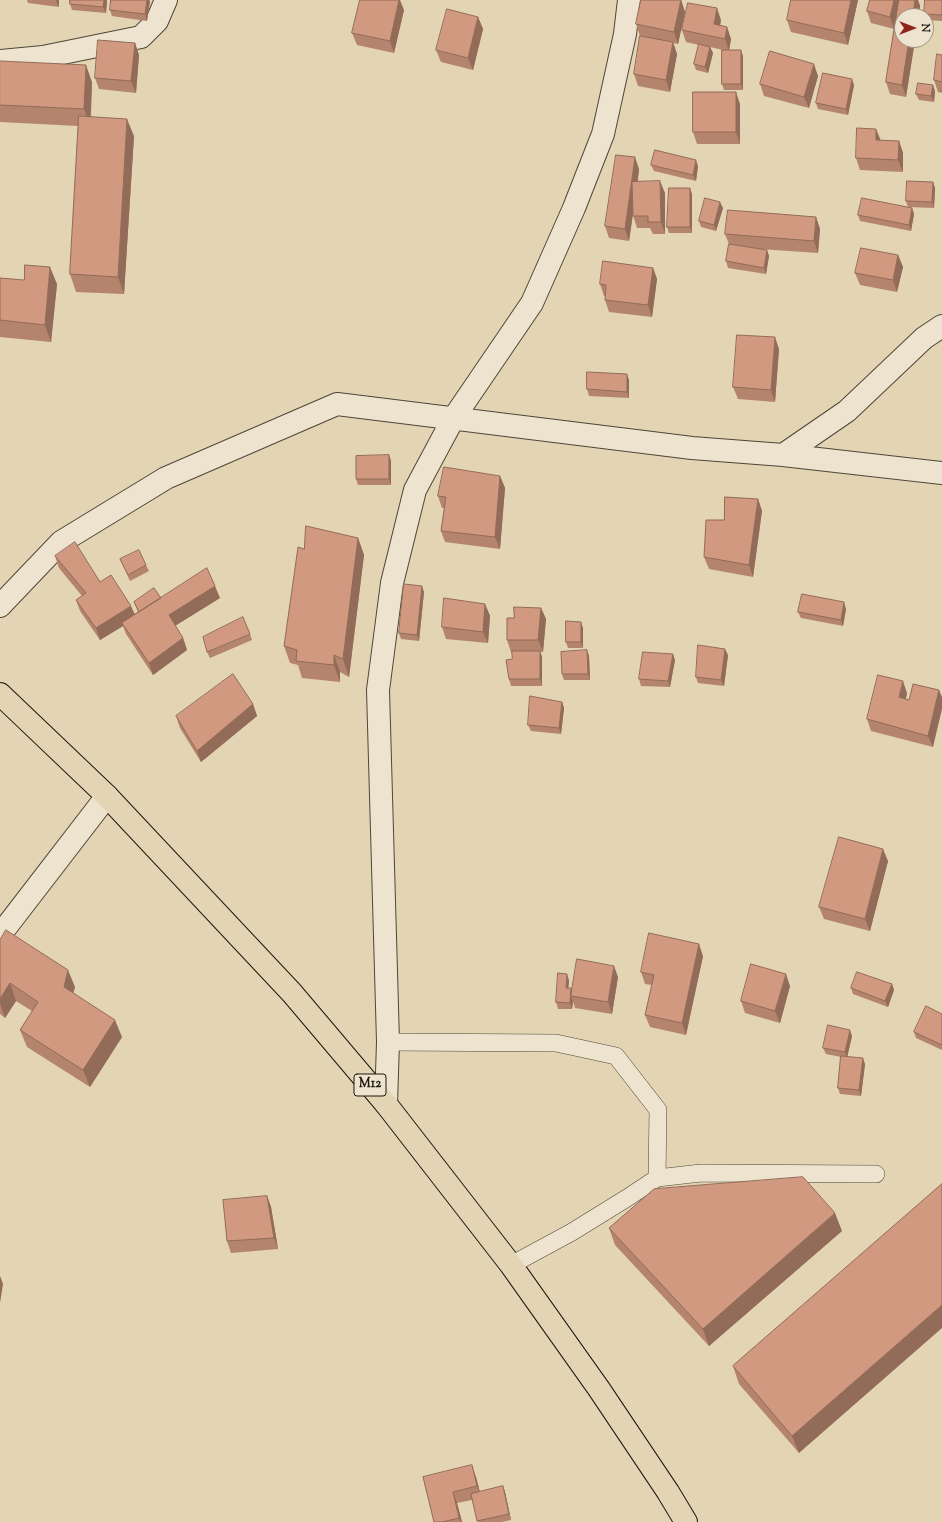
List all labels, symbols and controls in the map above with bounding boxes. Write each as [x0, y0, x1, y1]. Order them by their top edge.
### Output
north arrow [894, 8, 934, 48]
text: N [917, 24, 933, 32]
road number: M12 [354, 1074, 386, 1096]

